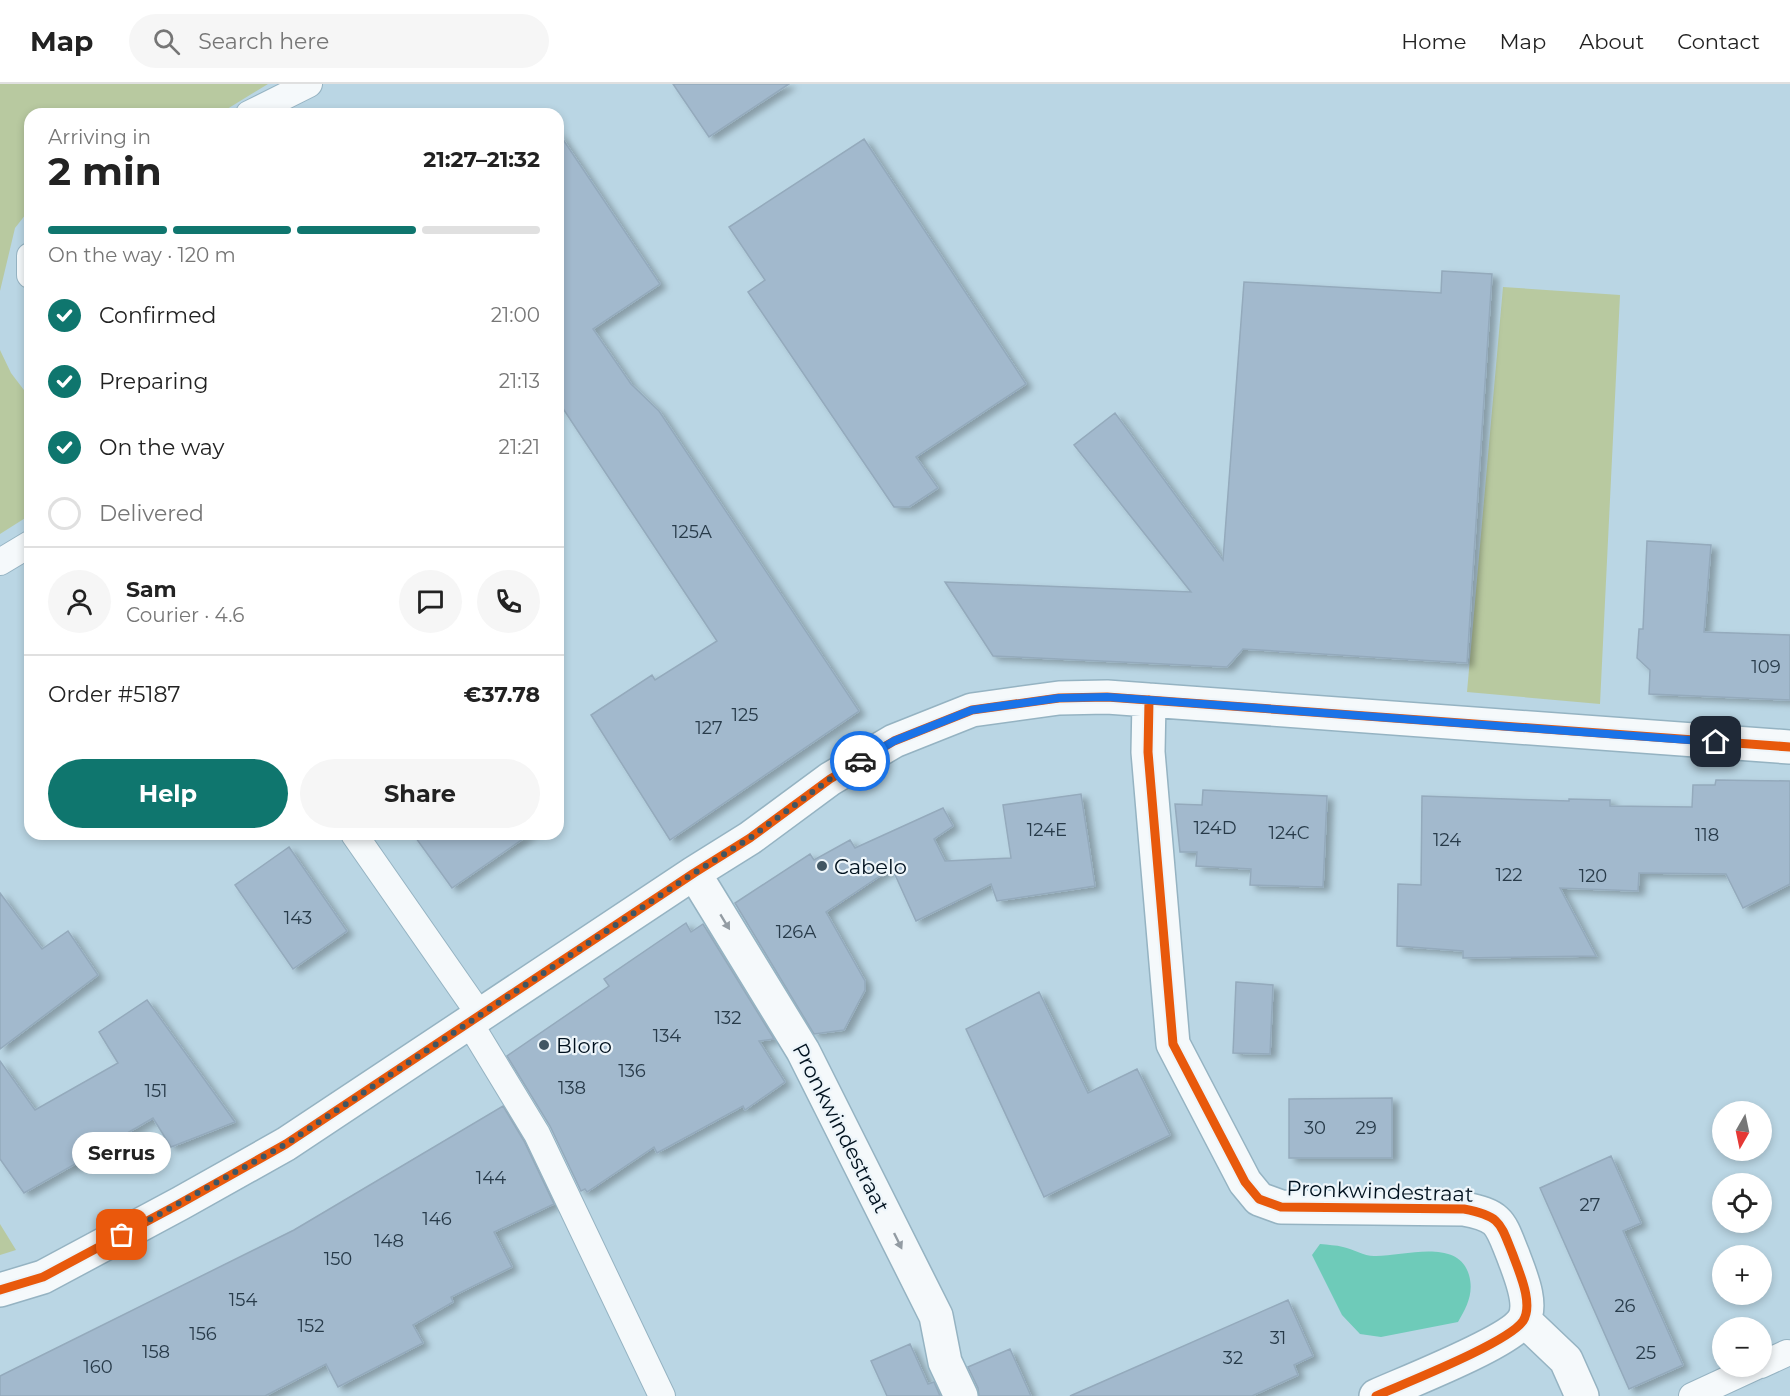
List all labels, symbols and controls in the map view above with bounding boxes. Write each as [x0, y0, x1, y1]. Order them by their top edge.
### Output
search box [129, 14, 549, 68]
text: Map [30, 24, 93, 58]
icon: search [150, 25, 183, 58]
text: Search here [198, 28, 329, 55]
text: Home [1401, 29, 1466, 54]
text: Map [1499, 29, 1546, 54]
text: About [1579, 29, 1644, 54]
text: Contact [1677, 29, 1760, 54]
text: Arriving in [48, 125, 151, 149]
text: 21:27–21:32 [423, 146, 540, 173]
text: 2 min [48, 147, 162, 195]
text: On the way · 120 m [48, 243, 236, 267]
icon: check [48, 299, 81, 332]
text: Confirmed [99, 302, 216, 329]
text: 21:00 [491, 303, 540, 327]
icon: check [48, 365, 81, 398]
text: Preparing [99, 368, 208, 395]
text: 21:13 [499, 369, 540, 393]
icon: check [48, 431, 81, 464]
text: On the way [99, 434, 224, 461]
text: 21:21 [499, 435, 540, 459]
text: Delivered [99, 500, 204, 527]
house number: 125A [672, 521, 712, 543]
button: person [48, 570, 111, 633]
button: chat [399, 570, 462, 633]
button: phone [477, 570, 540, 633]
text: Sam [126, 576, 177, 603]
text: Courier · 4.6 [126, 603, 244, 627]
house number: 109 [1751, 656, 1781, 678]
text: Order #5187 [48, 681, 181, 708]
text: €37.78 [464, 681, 540, 708]
house number: 125 [732, 704, 758, 726]
pin [1690, 716, 1741, 767]
house number: 127 [695, 717, 723, 739]
icon: home [1699, 725, 1732, 758]
courier [830, 731, 890, 791]
icon: car [844, 745, 877, 778]
button: Help [48, 759, 288, 828]
button: Share [300, 759, 540, 828]
house number: 124D [1193, 817, 1237, 839]
house number: 124E [1027, 819, 1067, 841]
house number: 124C [1268, 822, 1310, 844]
house number: 118 [1695, 824, 1719, 846]
house number: 124 [1433, 829, 1461, 851]
place label: Cabelo [834, 854, 907, 879]
marker: Cabelo [815, 859, 829, 873]
house number: 122 [1496, 864, 1522, 886]
house number: 120 [1579, 865, 1607, 887]
house number: 143 [284, 907, 312, 929]
one-way arrow [720, 914, 730, 931]
house number: 126A [776, 921, 816, 943]
house number: 132 [715, 1007, 741, 1029]
house number: 134 [653, 1025, 681, 1047]
place label: Bloro [556, 1033, 612, 1058]
marker: Bloro [537, 1038, 551, 1052]
street label: Pronkwindestraat [787, 1039, 895, 1217]
house number: 136 [618, 1060, 646, 1082]
house number: 138 [558, 1077, 586, 1099]
house number: 151 [144, 1080, 168, 1102]
north arrow [1712, 1101, 1772, 1161]
map controls [1712, 1101, 1772, 1377]
house number: 30 [1304, 1117, 1326, 1139]
house number: 29 [1355, 1117, 1377, 1139]
callout: Serrus [72, 1133, 172, 1175]
text: Serrus [88, 1141, 155, 1165]
house number: 144 [476, 1167, 506, 1189]
button: locate [1712, 1173, 1772, 1233]
street label: Pronkwindestraat [1286, 1175, 1474, 1207]
house number: 27 [1580, 1194, 1600, 1216]
house number: 146 [422, 1208, 452, 1230]
pin [96, 1209, 147, 1260]
icon: bag [105, 1218, 138, 1251]
house number: 148 [374, 1230, 404, 1252]
one-way arrow [893, 1232, 903, 1250]
button: + [1712, 1245, 1772, 1305]
house number: 150 [324, 1248, 352, 1270]
house number: 154 [229, 1289, 257, 1311]
house number: 26 [1614, 1295, 1636, 1317]
house number: 152 [298, 1315, 324, 1337]
button: − [1712, 1317, 1772, 1377]
house number: 156 [189, 1323, 217, 1345]
house number: 31 [1270, 1327, 1286, 1349]
house number: 158 [142, 1341, 170, 1363]
house number: 25 [1636, 1342, 1656, 1364]
house number: 32 [1223, 1347, 1243, 1369]
house number: 160 [83, 1356, 113, 1378]

